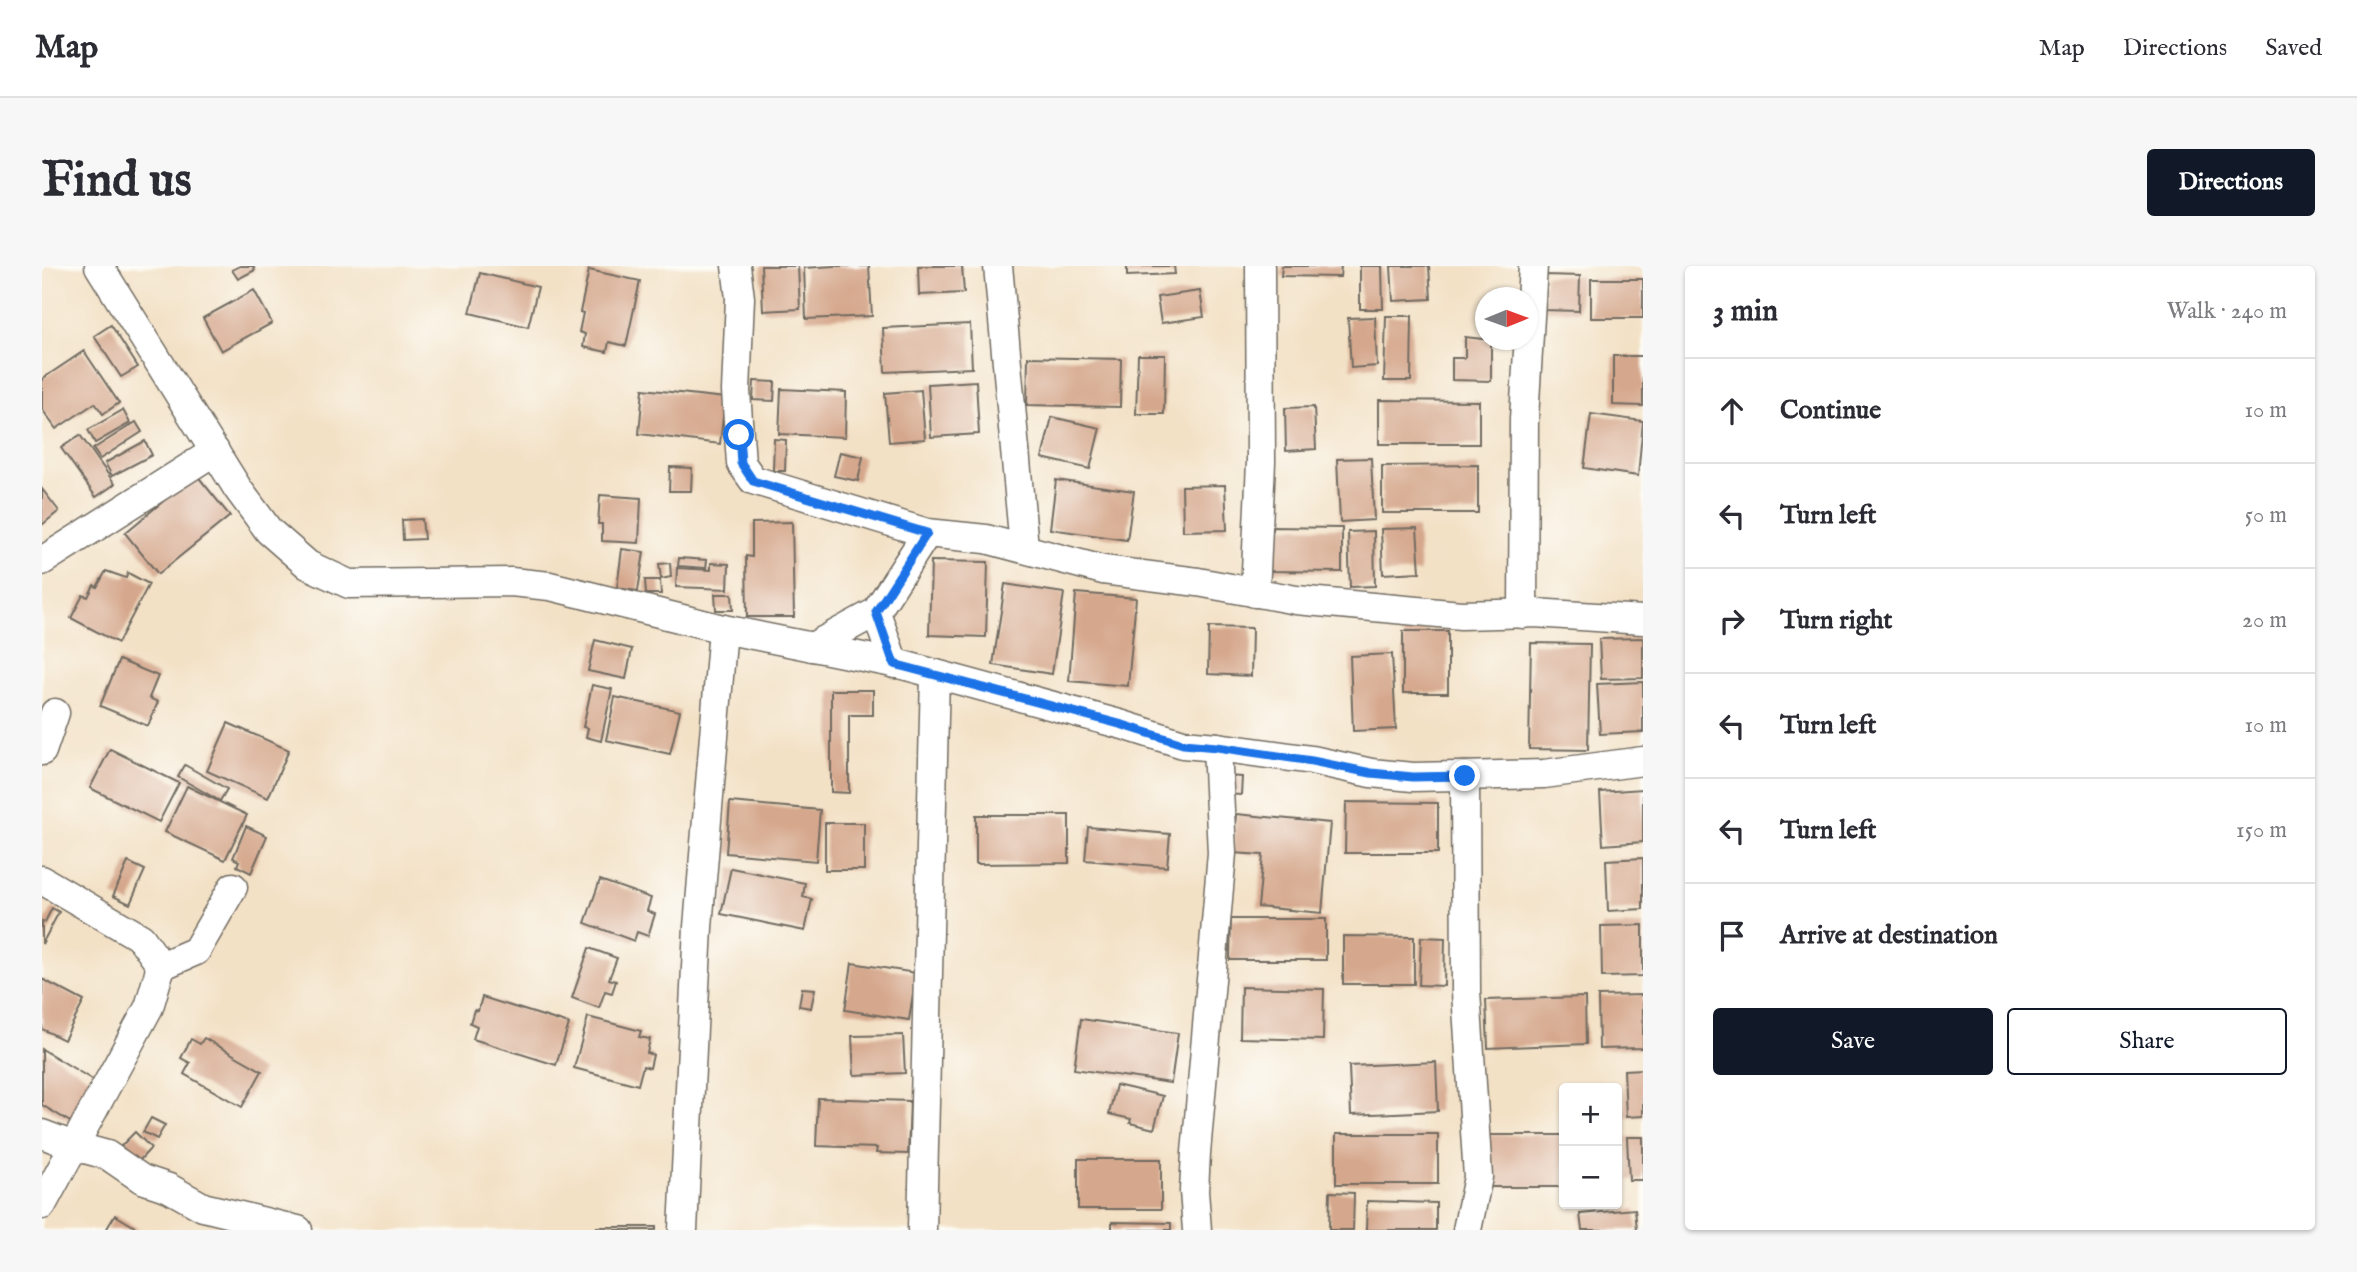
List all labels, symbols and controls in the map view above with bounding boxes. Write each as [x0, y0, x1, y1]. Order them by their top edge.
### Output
text: Map [35, 27, 98, 69]
text: Map [2039, 33, 2085, 64]
text: Directions [2123, 33, 2227, 64]
text: Saved [2265, 33, 2322, 64]
button: Directions [2147, 149, 2315, 216]
text: Find us [42, 151, 192, 213]
north arrow [1475, 287, 1538, 350]
text: 3 min [1713, 293, 1778, 331]
text: Walk · 240 m [2167, 297, 2287, 326]
icon: ahead [1713, 392, 1751, 430]
text: Continue [1780, 394, 1881, 427]
text: 10 m [2244, 396, 2287, 425]
route start [723, 419, 754, 450]
icon: left [1713, 497, 1751, 535]
text: Turn left [1780, 499, 1877, 532]
text: 50 m [2245, 501, 2287, 530]
icon: right [1713, 602, 1751, 640]
text: Turn right [1780, 604, 1893, 637]
text: 20 m [2242, 606, 2287, 635]
icon: left [1713, 707, 1751, 745]
text: Turn left [1780, 709, 1877, 742]
text: 10 m [2244, 711, 2287, 740]
route end [1449, 760, 1480, 791]
icon: left [1713, 812, 1751, 850]
text: Turn left [1780, 814, 1877, 847]
text: 150 m [2236, 816, 2287, 845]
icon: arrive [1713, 917, 1751, 955]
text: Arrive at destination [1780, 919, 1998, 952]
button: Save [1713, 1008, 1993, 1075]
button: Share [2007, 1008, 2287, 1075]
map controls [1559, 1083, 1622, 1209]
button: + [1559, 1083, 1622, 1146]
button: − [1559, 1146, 1622, 1209]

